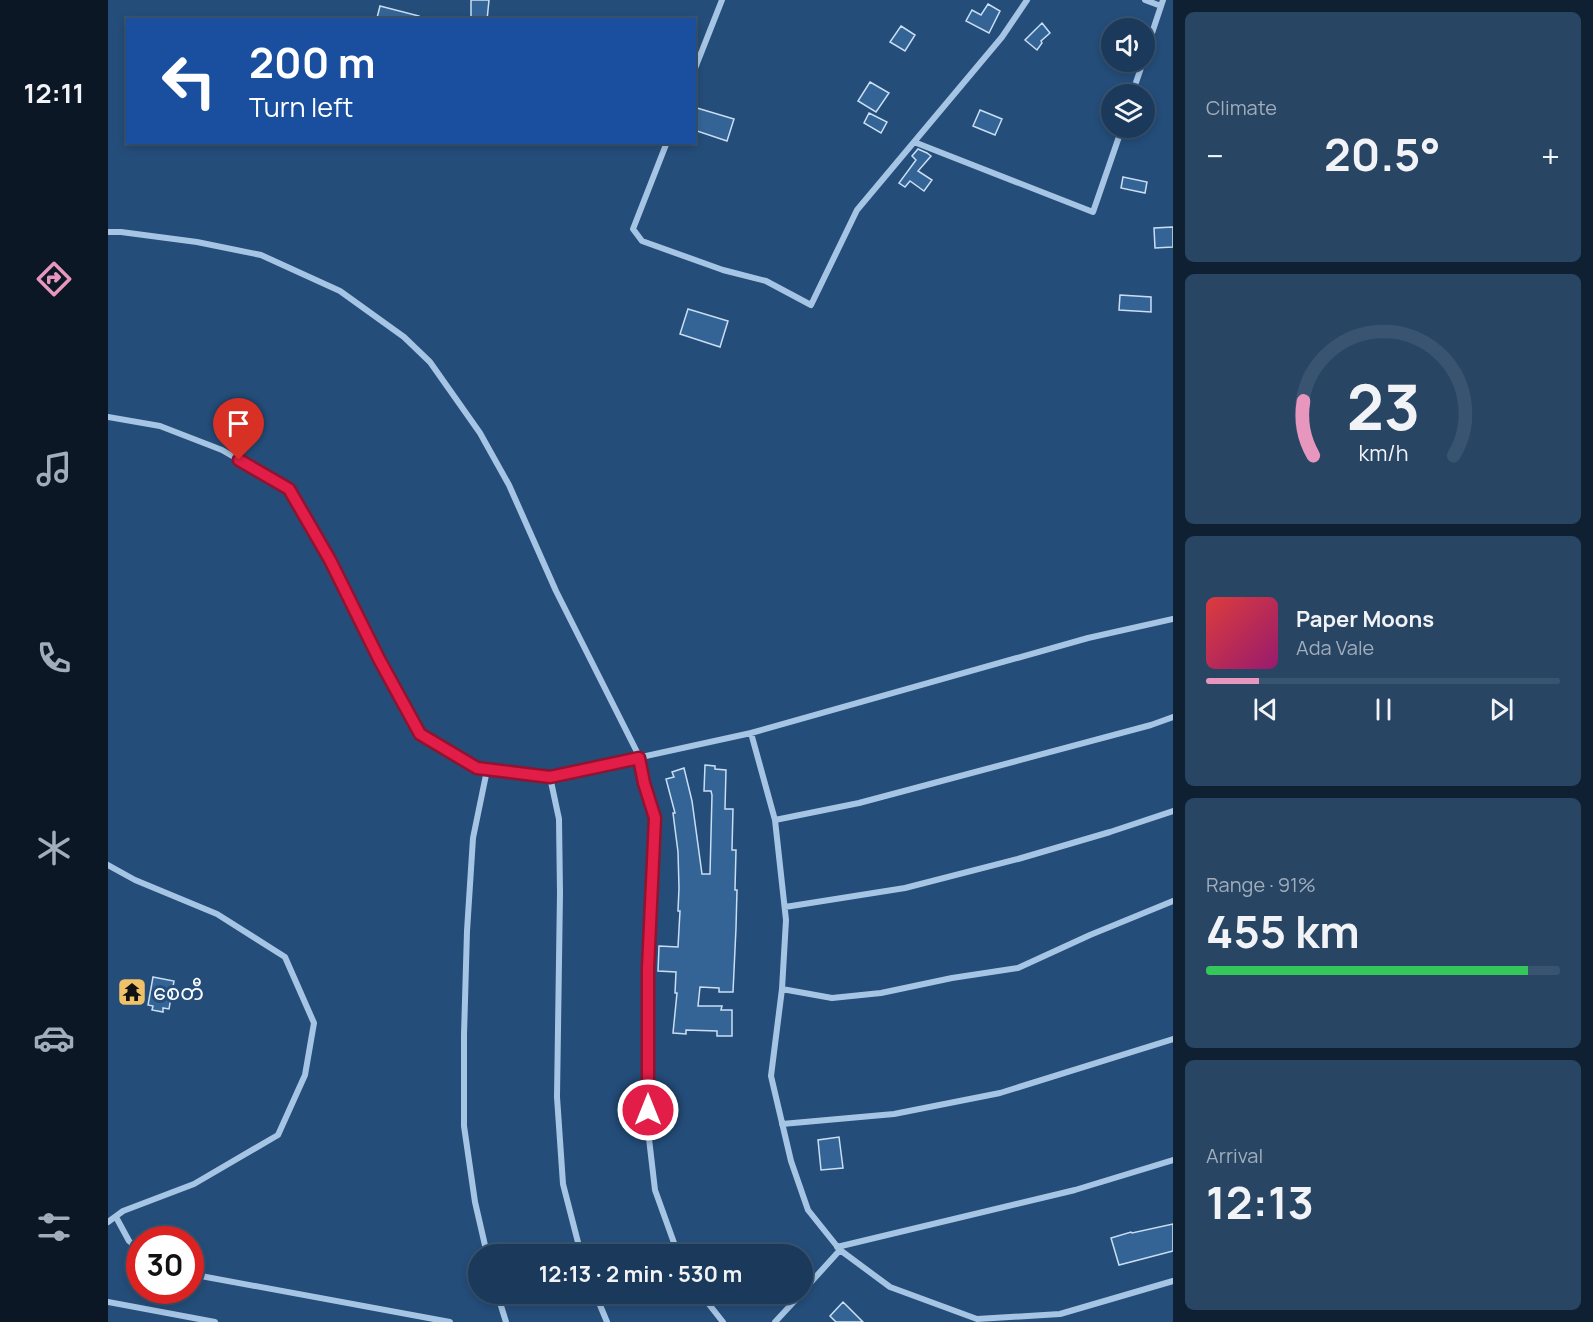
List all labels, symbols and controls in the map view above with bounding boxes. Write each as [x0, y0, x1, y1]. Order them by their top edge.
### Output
map controls [1101, 18, 1155, 138]
button: sound [1101, 18, 1155, 72]
text: 200 m [249, 33, 375, 91]
icon: left [150, 42, 228, 120]
text: 12:11 [24, 74, 84, 111]
button: layers [1101, 84, 1155, 138]
text: Turn left [249, 88, 353, 125]
text: Climate [1206, 94, 1277, 121]
text: 20.5° [1324, 123, 1441, 185]
text: − [1206, 133, 1224, 178]
text: + [1541, 133, 1560, 178]
icon: directions [33, 258, 75, 300]
text: 23 [1346, 363, 1420, 449]
pin [213, 398, 264, 460]
icon: arrive [222, 407, 255, 440]
text: km/h [1358, 438, 1408, 467]
icon: music [33, 448, 75, 490]
text: Paper Moons [1296, 604, 1434, 634]
text: Ada Vale [1296, 634, 1374, 661]
icon: phone [33, 637, 75, 679]
icon: previous [1249, 693, 1282, 726]
icon: pause [1367, 693, 1400, 726]
icon: next [1485, 693, 1518, 726]
icon: climate [33, 827, 75, 869]
text: Range · 91% [1206, 871, 1316, 898]
text: 455 km [1206, 900, 1360, 962]
temple icon: စေတီ [116, 976, 148, 1008]
place label: စေတီ [153, 977, 204, 1006]
icon: car [33, 1017, 75, 1059]
position arrow [616, 1078, 680, 1142]
text: Arrival [1206, 1142, 1263, 1169]
text: 12:13 [1206, 1171, 1314, 1233]
icon: filters [33, 1206, 75, 1248]
speed limit sign: 30 [126, 1226, 204, 1304]
text: 12:13 · 2 min · 530 m [539, 1259, 742, 1289]

